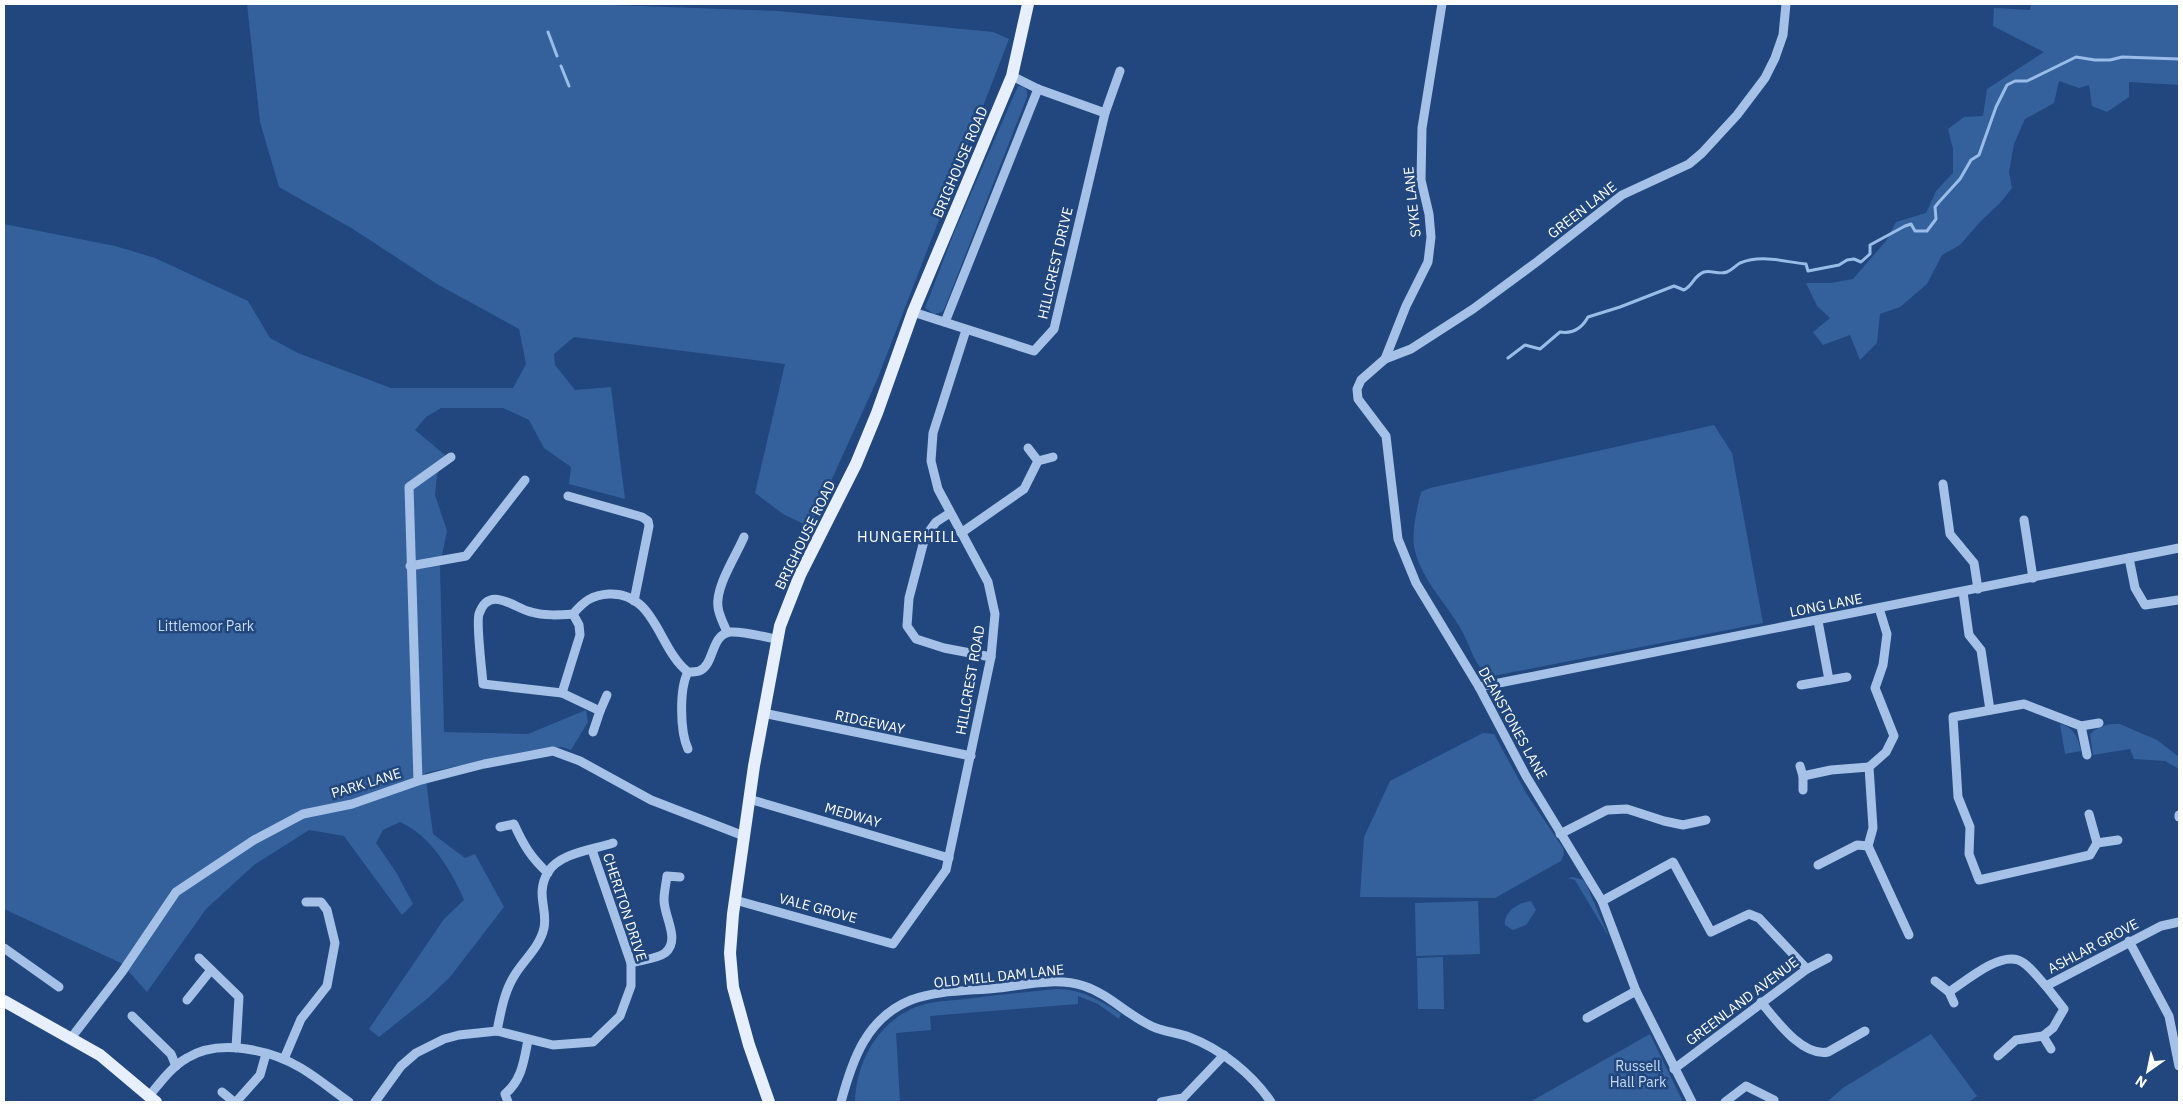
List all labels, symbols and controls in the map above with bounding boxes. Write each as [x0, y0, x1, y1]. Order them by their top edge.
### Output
street label: BRIGHOUSE ROAD [928, 104, 992, 220]
street label: SYKE LANE [1399, 166, 1425, 238]
street label: GREEN LANE [1544, 178, 1620, 242]
street label: HILLCREST DRIVE [1033, 205, 1077, 321]
street label: BRIGHOUSE ROAD [771, 477, 839, 593]
district label: HUNGERHILL [857, 527, 959, 546]
street label: LONG LANE [1788, 589, 1864, 621]
park label: Littlemoor Park [158, 617, 255, 635]
street label: HILLCREST ROAD [951, 624, 989, 736]
street label: DEANSTONES LANE [1475, 664, 1551, 782]
street label: RIDGEWAY [834, 706, 907, 738]
street label: PARK LANE [329, 764, 403, 802]
street label: MEDWAY [823, 798, 884, 832]
street label: CHERITON DRIVE [599, 851, 651, 963]
street label: VALE GROVE [777, 889, 859, 927]
street label: ASHLAR GROVE [2044, 914, 2142, 978]
street label: GREENLAND AVENUE [1682, 953, 1802, 1049]
street label: OLD MILL DAM LANE [933, 960, 1065, 992]
north arrow [2123, 1046, 2173, 1096]
park label: Russell Hall Park [1610, 1057, 1667, 1091]
text: N [2132, 1072, 2150, 1092]

